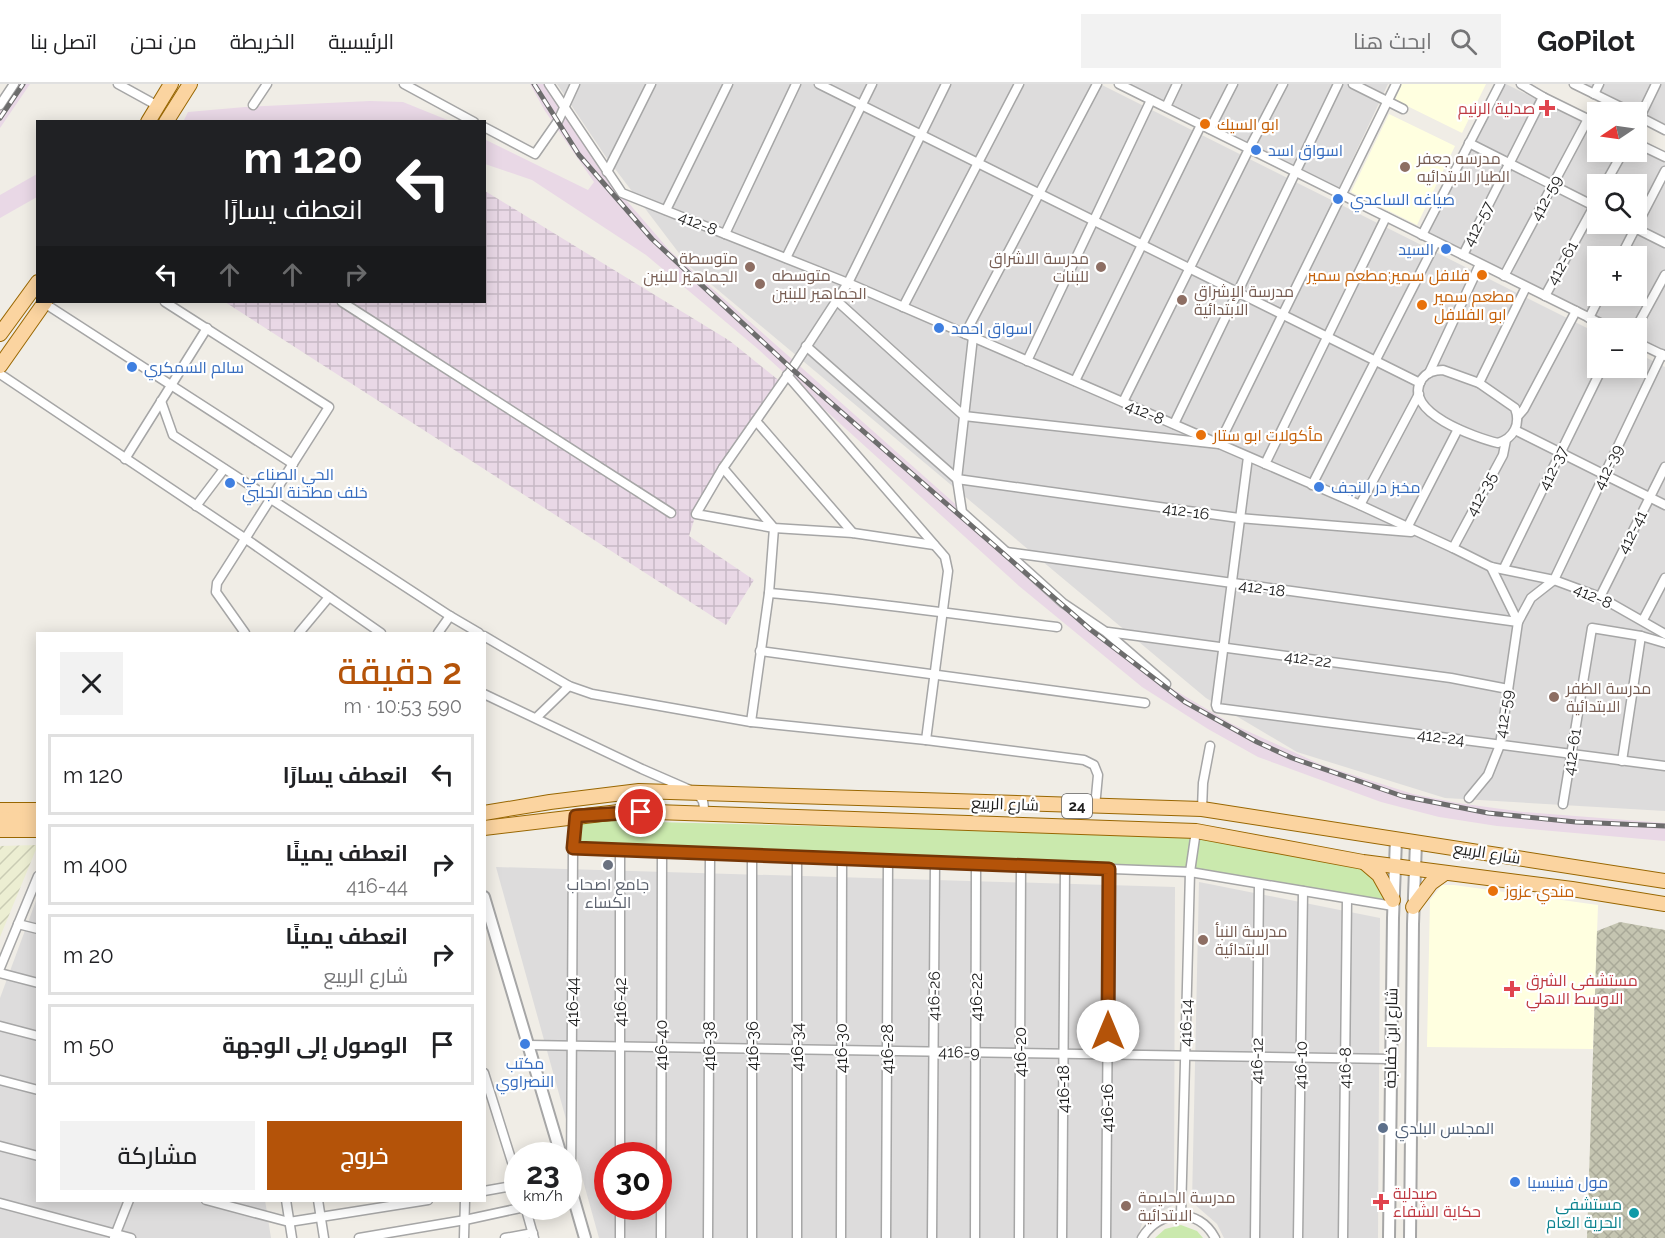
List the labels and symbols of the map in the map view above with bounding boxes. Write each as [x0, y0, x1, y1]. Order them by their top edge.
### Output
place label: صدلية الرنيم [1458, 99, 1535, 120]
marker: صدلية الرنيم [1540, 101, 1554, 115]
north arrow [1587, 102, 1647, 162]
place label: ابو السيك [1217, 115, 1279, 134]
marker: ابو السيك [1198, 117, 1212, 131]
place label: اسواق اسد [1268, 141, 1343, 161]
marker: اسواق اسد [1249, 143, 1263, 157]
place label: مدرسه جعفر الطيار الابتدائيه [1416, 149, 1510, 186]
marker: مدرسه جعفر الطيار الابتدائيه [1398, 160, 1412, 174]
street label: 412-59 [1526, 172, 1566, 224]
place label: صياغه الساعدي [1350, 190, 1455, 213]
marker: صياغه الساعدي [1331, 192, 1345, 206]
street label: 412-57 [1459, 198, 1498, 250]
street label: 412-8 [676, 207, 720, 239]
street label: 412-61 [1542, 238, 1582, 288]
place label: السيد [1398, 240, 1434, 259]
marker: السيد [1439, 242, 1453, 256]
place label: متوسطة الجماهير للبنين [643, 249, 738, 287]
place label: مدرسة الاشراق للبنات [989, 249, 1089, 286]
marker: متوسطة الجماهير للبنين [743, 260, 757, 274]
marker: مدرسة الاشراق للبنات [1094, 260, 1108, 274]
place label: متوسطه الجماهير للبنين [772, 266, 867, 304]
place label: فلافل سمير;مطعم سمير [1306, 266, 1470, 287]
marker: فلافل سمير;مطعم سمير [1475, 268, 1489, 282]
marker: متوسطه الجماهير للبنين [753, 277, 767, 291]
place label: مدرسة الإشراق الابتدائية [1194, 282, 1294, 319]
place label: مطعم سمير ابو الفلافل [1433, 287, 1515, 325]
marker: مدرسة الإشراق الابتدائية [1175, 293, 1189, 307]
marker: مطعم سمير ابو الفلافل [1415, 298, 1429, 312]
place label: اسواق احمد [951, 319, 1033, 339]
marker: اسواق احمد [932, 321, 946, 335]
place label: سالم السمكري [144, 358, 244, 381]
marker: سالم السمكري [125, 360, 139, 374]
street label: 412-8 [1123, 395, 1167, 429]
place label: مأكولات ابو ستار [1212, 426, 1323, 445]
marker: مأكولات ابو ستار [1194, 428, 1208, 442]
street label: 412-39 [1589, 441, 1627, 493]
street label: 412-37 [1534, 442, 1572, 493]
place label: الحي الصناعي خلف مطحنة الجلبي [242, 465, 368, 506]
street label: 412-35 [1461, 468, 1501, 519]
marker: الحي الصناعي خلف مطحنة الجلبي [223, 476, 237, 490]
place label: مخبز در النجف [1331, 478, 1420, 497]
marker: مخبز در النجف [1312, 480, 1326, 494]
street label: 412-16 [1161, 498, 1211, 524]
street label: 412-41 [1613, 507, 1651, 557]
street label: 412-18 [1237, 575, 1287, 601]
street label: 412-8 [1571, 579, 1615, 613]
street label: 412-22 [1283, 646, 1333, 672]
place label: مدرسة الظفر الابتدائية [1565, 679, 1651, 716]
street label: 412-59 [1491, 688, 1517, 740]
marker: مدرسة الظفر الابتدائية [1547, 690, 1561, 704]
street label: 412-24 [1416, 725, 1466, 749]
street label: 412-61 [1559, 727, 1585, 777]
pin [615, 786, 666, 837]
street label: شارع الربيع [971, 793, 1039, 817]
road number: 24 [1062, 794, 1092, 818]
street label: شارع الربيع [1452, 838, 1522, 870]
marker: جامع اصحاب الکساء [601, 858, 615, 872]
place label: جامع اصحاب الکساء [567, 875, 649, 912]
place label: مندي عزوز [1504, 882, 1574, 905]
marker: مندي عزوز [1486, 884, 1500, 898]
place label: مدرسة النبأ الابتدائية [1215, 922, 1287, 959]
marker: مدرسة النبأ الابتدائية [1196, 933, 1210, 947]
street label: 416-26 [924, 971, 944, 1021]
place label: مستشفى الشرق الاوسط الاهلي [1526, 971, 1638, 1012]
street label: 416-22 [967, 973, 986, 1021]
street label: 416-44 [563, 977, 582, 1027]
street label: 416-42 [611, 978, 630, 1026]
marker: مستشفى الشرق الاوسط الاهلي [1503, 980, 1521, 998]
street label: شارع ابن خفاجة [1381, 987, 1403, 1089]
position arrow [1076, 999, 1140, 1063]
street label: 416-14 [1176, 999, 1196, 1047]
street label: 416-40 [652, 1020, 671, 1070]
street label: 416-38 [700, 1021, 719, 1071]
street label: 416-36 [743, 1021, 762, 1071]
street label: 416-34 [788, 1022, 807, 1071]
street label: 416-30 [832, 1023, 851, 1073]
street label: 416-28 [878, 1024, 897, 1074]
street label: 416-20 [1011, 1027, 1030, 1077]
marker: مكتب النصراوي [518, 1037, 532, 1051]
street label: 416-12 [1247, 1037, 1267, 1085]
street label: 416-10 [1291, 1041, 1311, 1089]
street label: 416-9 [938, 1042, 980, 1062]
street label: 416-8 [1335, 1047, 1355, 1089]
place label: مكتب النصراوي [496, 1054, 554, 1095]
street label: 416-18 [1054, 1065, 1073, 1113]
street label: 416-16 [1098, 1084, 1117, 1132]
place label: المجلس البلدي [1395, 1119, 1494, 1142]
marker: المجلس البلدي [1376, 1121, 1390, 1135]
speed limit sign: 30 [594, 1142, 672, 1220]
place label: مول فينيسيا [1527, 1173, 1608, 1193]
marker: مول فينيسيا [1508, 1175, 1522, 1189]
place label: صيدلية حكاية الشفاء [1393, 1184, 1481, 1221]
place label: مدرسة الحليمة الابتدائية [1138, 1188, 1236, 1225]
marker: صيدلية حكاية الشفاء [1374, 1195, 1388, 1209]
place label: مستشفى الحرية العام [1546, 1195, 1622, 1234]
marker: مدرسة الحليمة الابتدائية [1119, 1199, 1133, 1213]
marker: مستشفى الحرية العام [1627, 1206, 1641, 1220]

